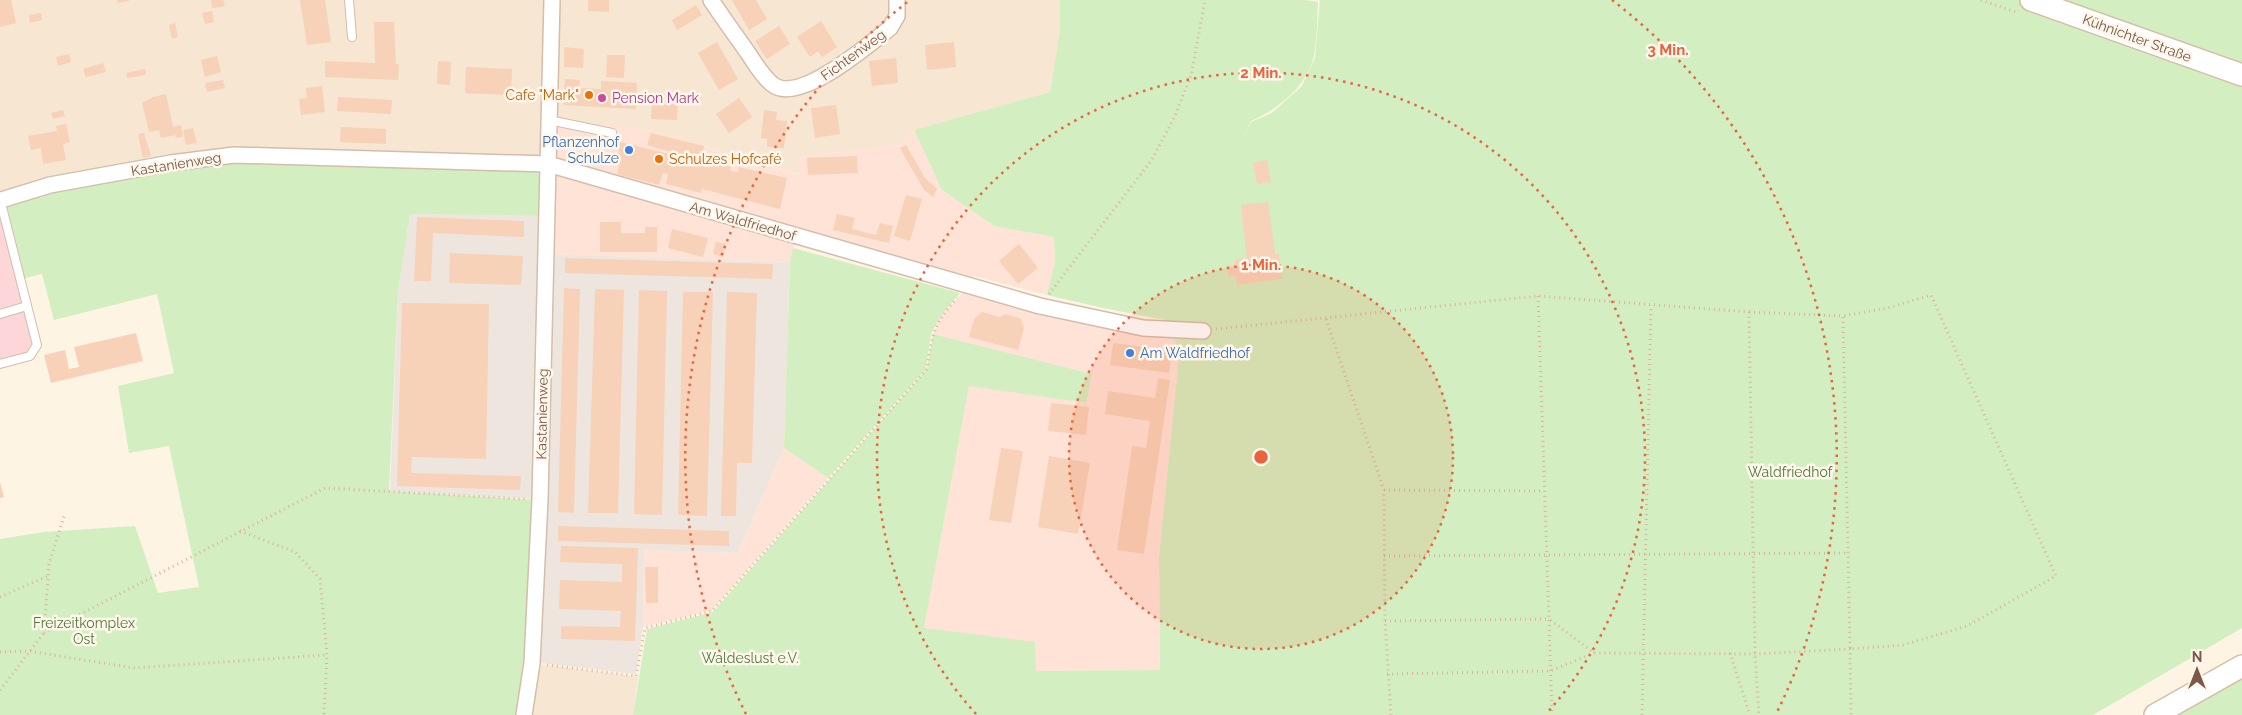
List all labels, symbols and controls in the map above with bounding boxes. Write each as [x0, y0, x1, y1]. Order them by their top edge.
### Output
street label: Kühnichter Straße [2080, 11, 2194, 65]
street label: Fichtenweg [818, 26, 888, 84]
text: 3 Min. [1647, 41, 1689, 59]
text: 2 Min. [1240, 64, 1282, 82]
place label: Cafe "Mark" [506, 87, 579, 103]
marker: Cafe "Mark" [583, 89, 595, 101]
place label: Pension Mark [612, 90, 700, 106]
marker: Pension Mark [596, 92, 608, 104]
place label: Pflanzenhof Schulze [542, 134, 620, 166]
marker: Pflanzenhof Schulze [623, 144, 635, 156]
street label: Kastanienweg [130, 149, 222, 179]
place label: Schulzes Hofcafé [669, 151, 781, 167]
marker: Schulzes Hofcafé [653, 153, 665, 165]
street label: Am Waldfriedhof [688, 198, 799, 244]
text: 1 Min. [1241, 256, 1281, 274]
place label: Am Waldfriedhof [1140, 345, 1251, 361]
marker: Am Waldfriedhof [1124, 347, 1136, 359]
street label: Kastanienweg [533, 368, 551, 460]
centre of rings [1252, 448, 1270, 466]
park label: Waldfriedhof [1748, 464, 1834, 480]
park label: Freizeitkomplex Ost [33, 615, 135, 647]
north arrow [2172, 645, 2222, 695]
text: N [2192, 649, 2202, 665]
park label: Waldeslust e.V. [701, 650, 799, 666]

